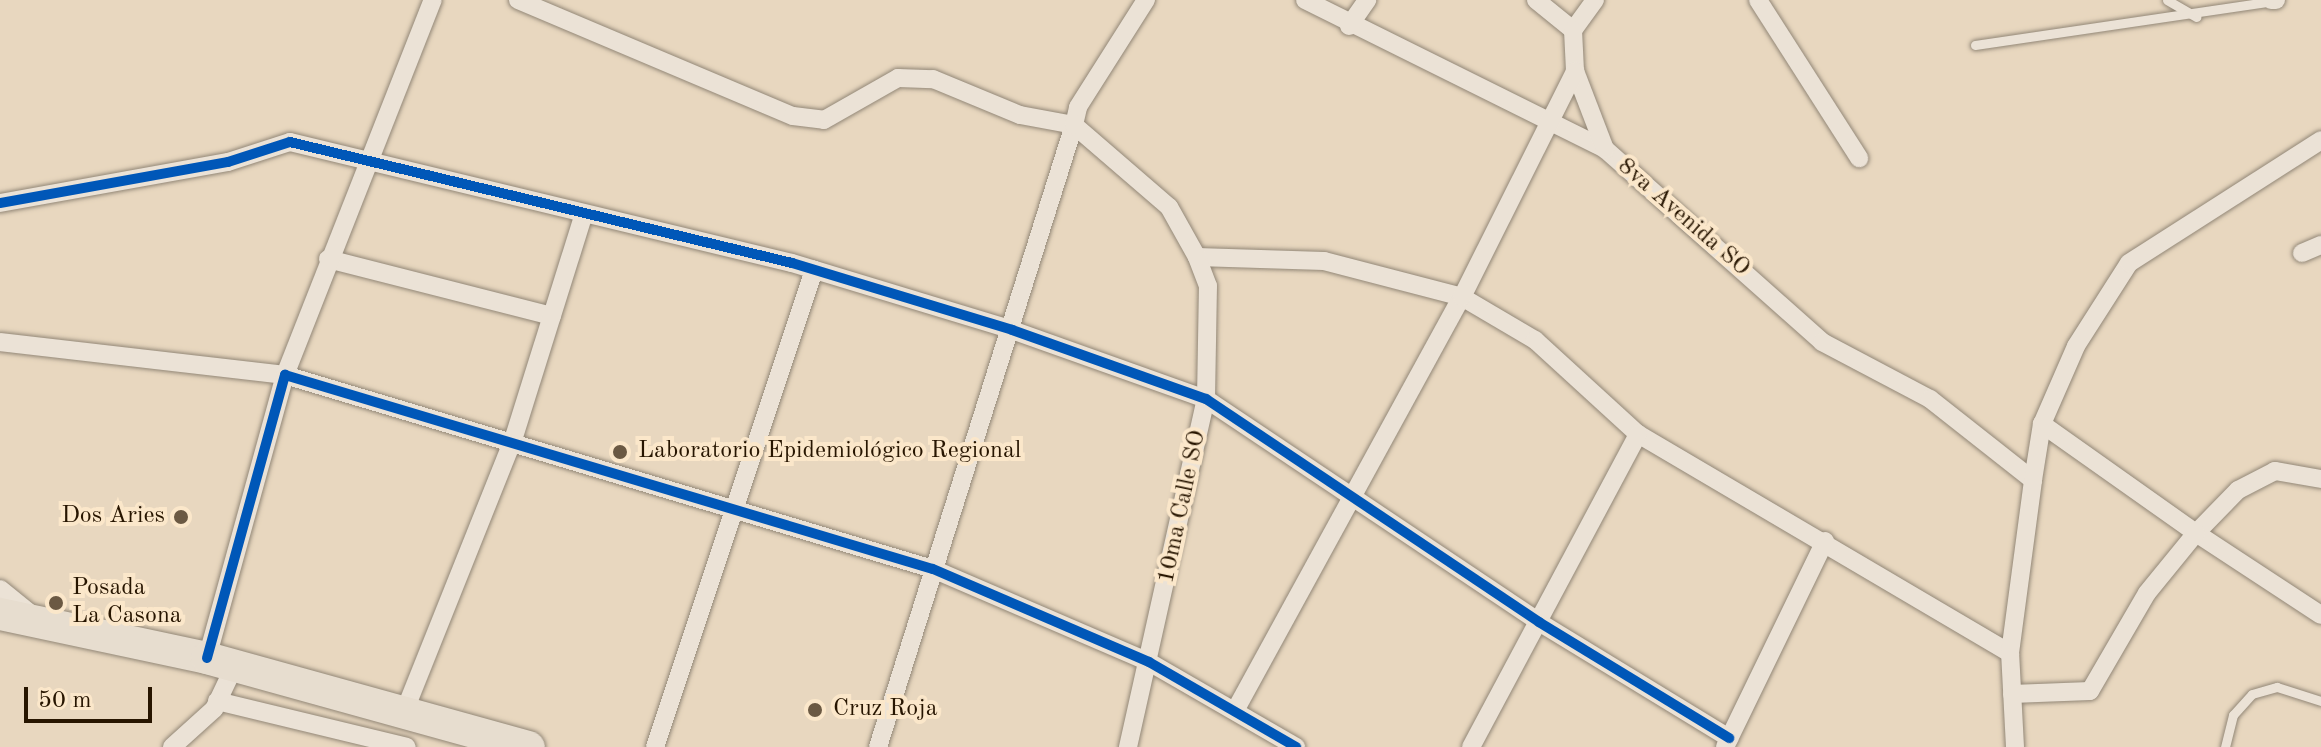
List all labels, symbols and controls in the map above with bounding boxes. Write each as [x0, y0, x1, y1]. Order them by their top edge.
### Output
street label: 8va Avenida SO [1611, 153, 1755, 283]
street label: 10ma Calle SO [1153, 428, 1213, 586]
place label: Laboratorio Epidemiológico Regional [638, 438, 1021, 466]
marker: Laboratorio Epidemiológico Regional [609, 441, 631, 463]
place label: Dos Aries [61, 503, 165, 531]
marker: Dos Aries [172, 508, 190, 526]
place label: Posada La Casona [72, 575, 182, 631]
marker: Posada La Casona [47, 594, 65, 612]
scale bar [28, 671, 156, 721]
text: 50 m [38, 689, 92, 713]
place label: Cruz Roja [833, 696, 938, 724]
marker: Cruz Roja [804, 699, 826, 721]

